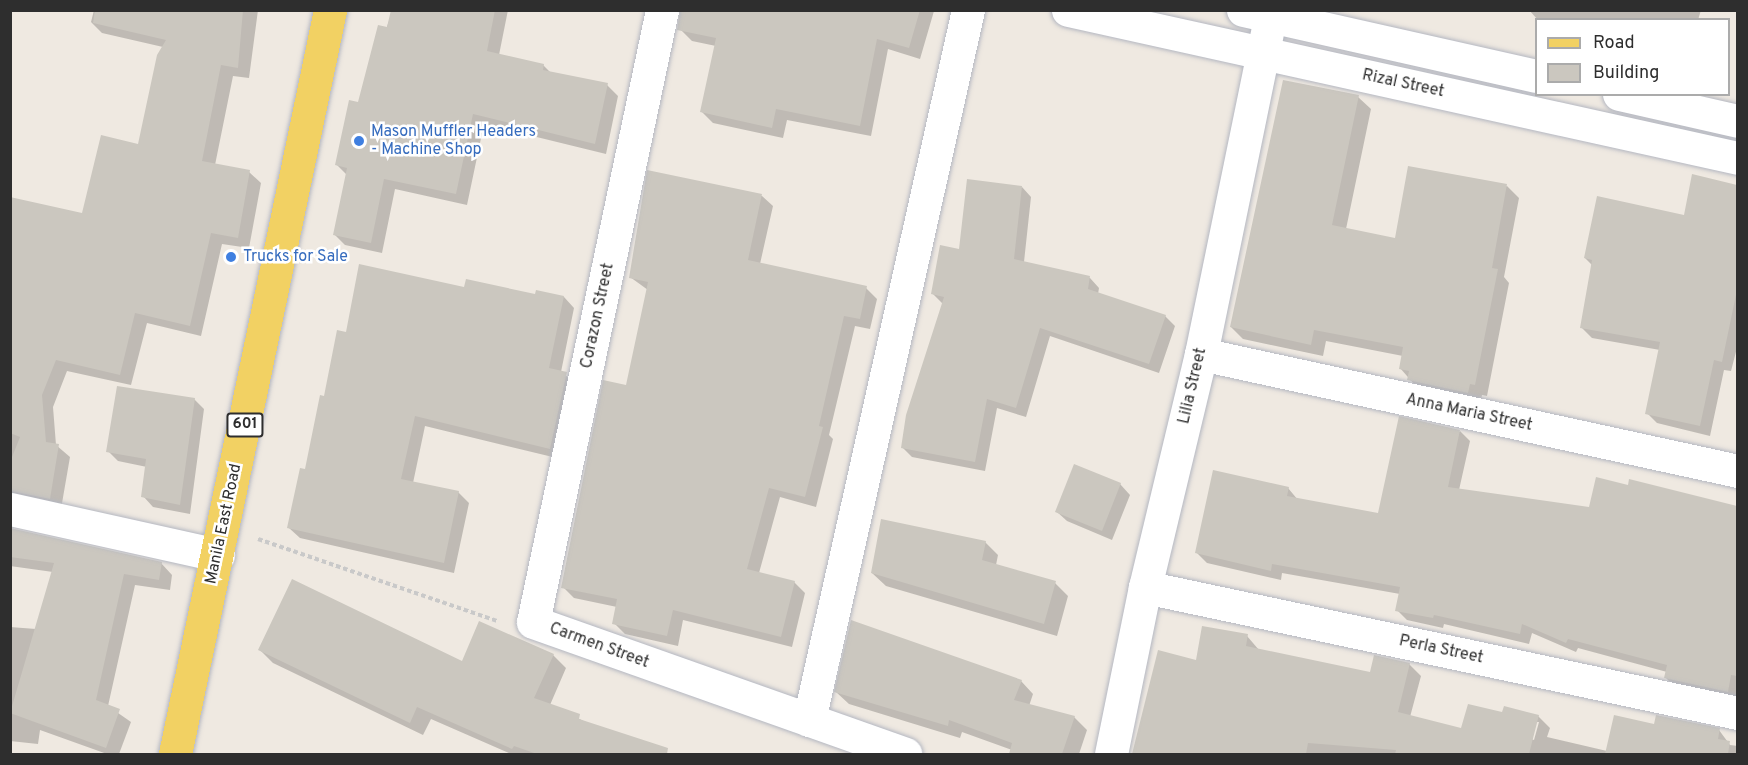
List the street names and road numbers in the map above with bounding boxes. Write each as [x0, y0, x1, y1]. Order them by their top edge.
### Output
street label: Rizal Street [1360, 66, 1446, 102]
street label: Corazon Street [577, 262, 619, 370]
street label: Lilia Street [1175, 346, 1211, 426]
street label: Anna Maria Street [1404, 390, 1534, 436]
road number: 601 [226, 413, 264, 437]
street label: Manila East Road [202, 462, 246, 586]
street label: Carmen Street [547, 619, 651, 673]
street label: Perla Street [1397, 632, 1485, 668]

